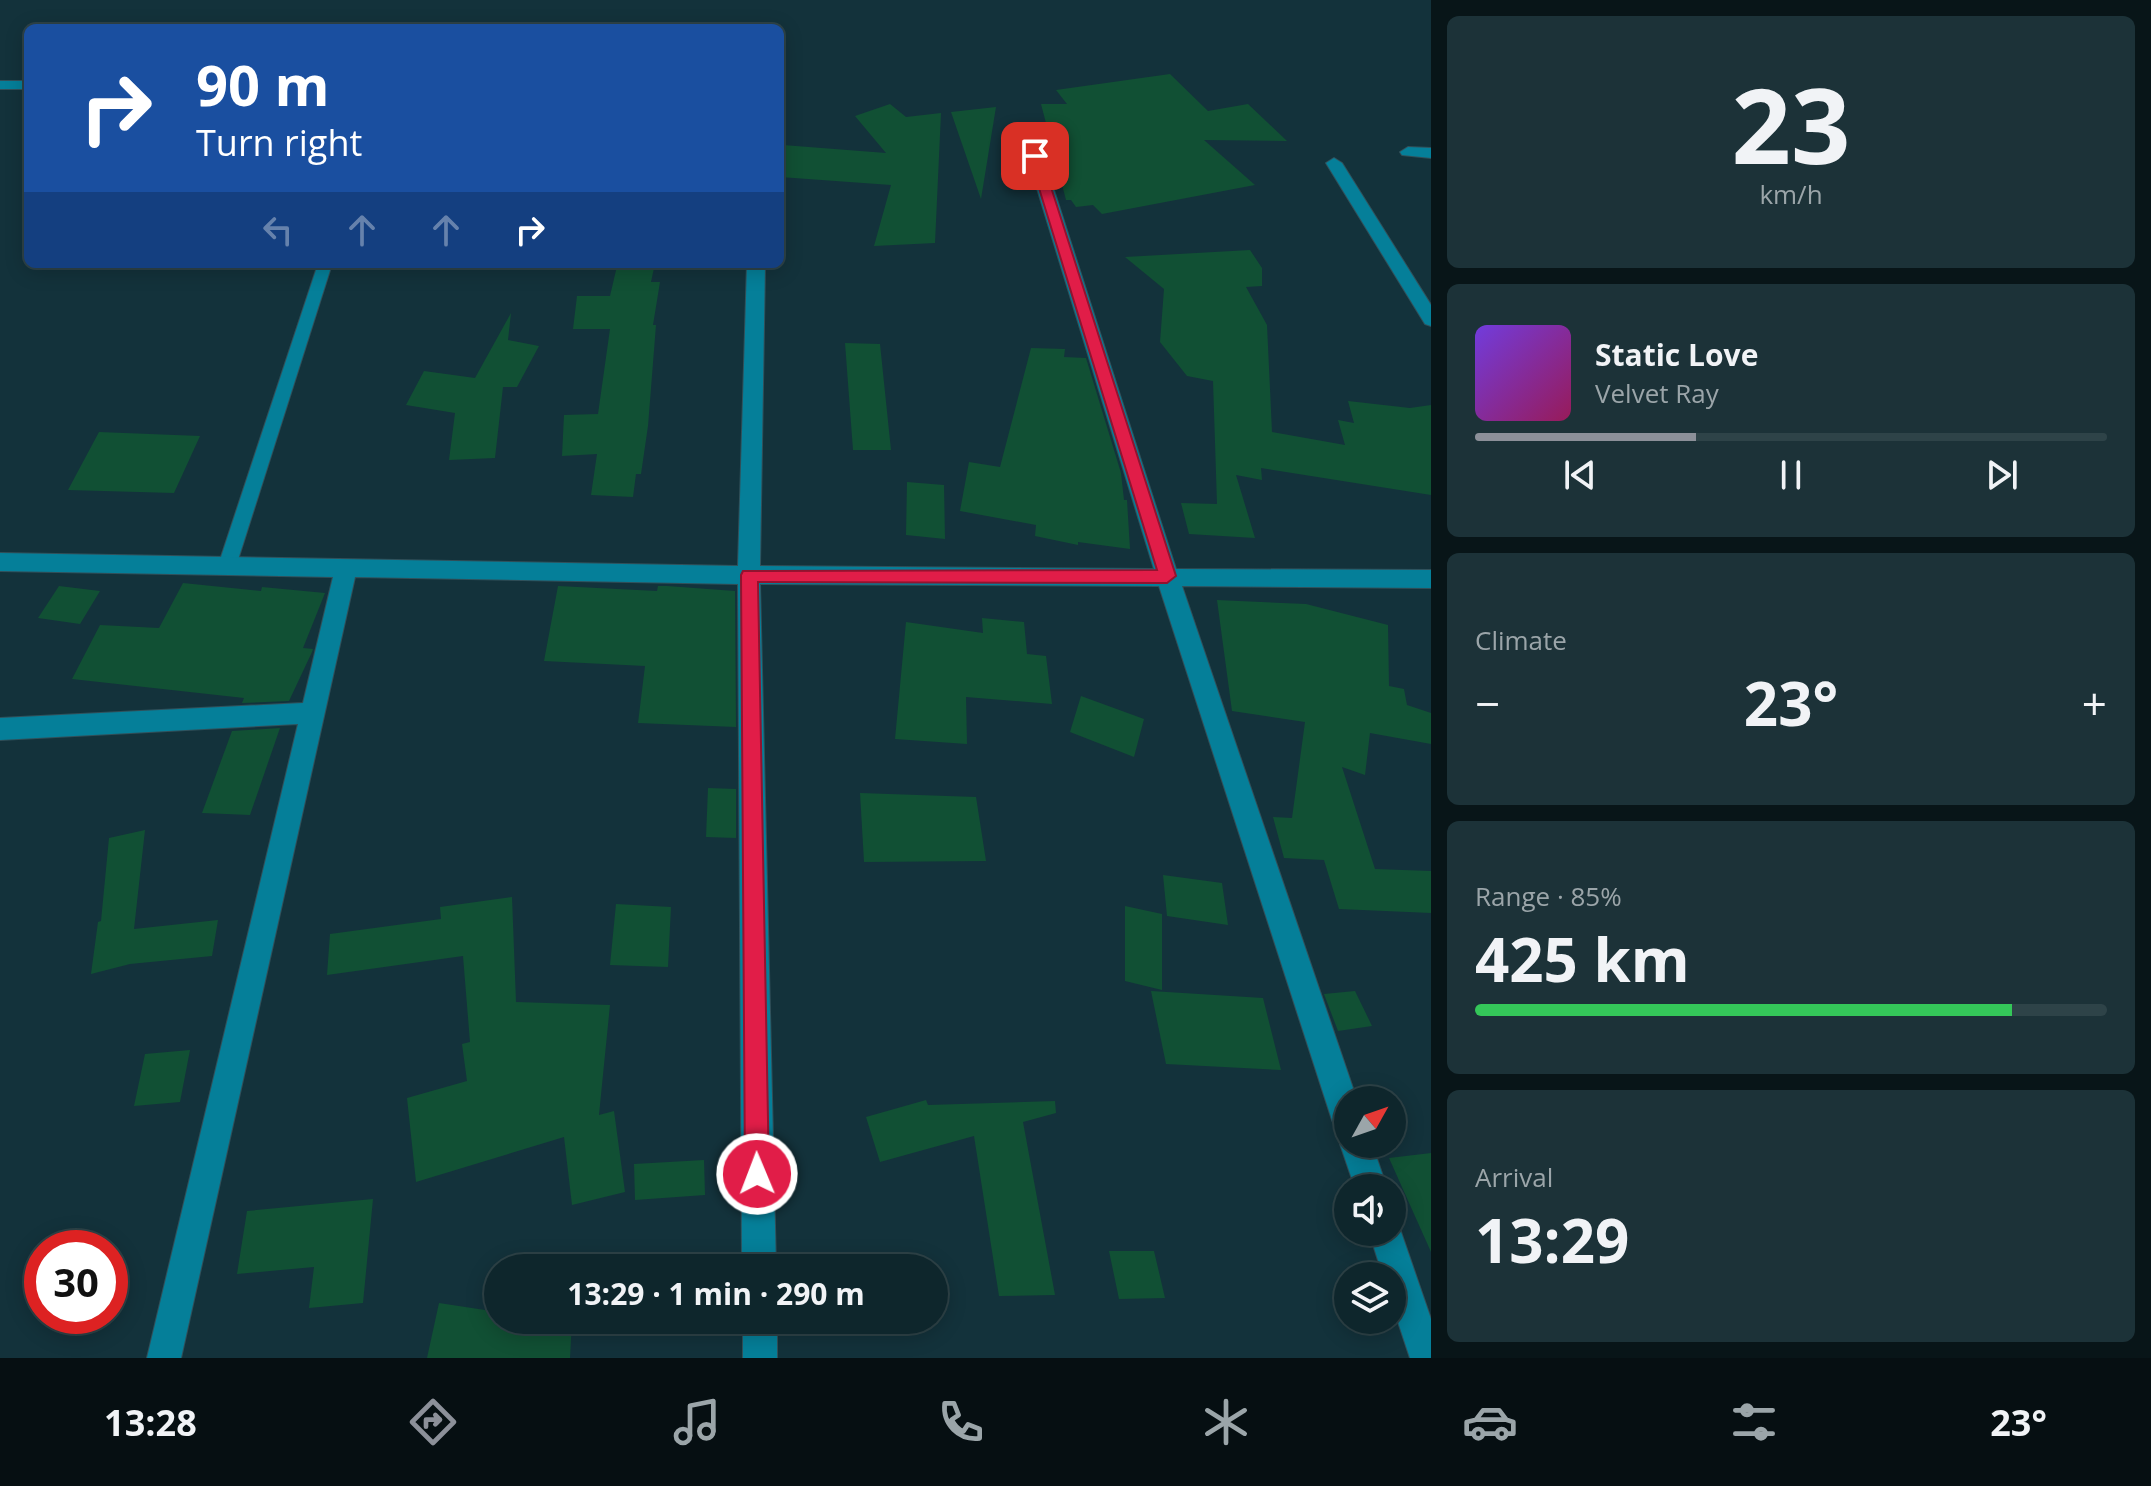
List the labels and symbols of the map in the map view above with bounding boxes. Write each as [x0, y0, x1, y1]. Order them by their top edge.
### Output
pin [1001, 122, 1069, 190]
north arrow [1334, 1086, 1406, 1158]
position arrow [715, 1132, 799, 1216]
speed limit sign: 30 [24, 1230, 128, 1334]

